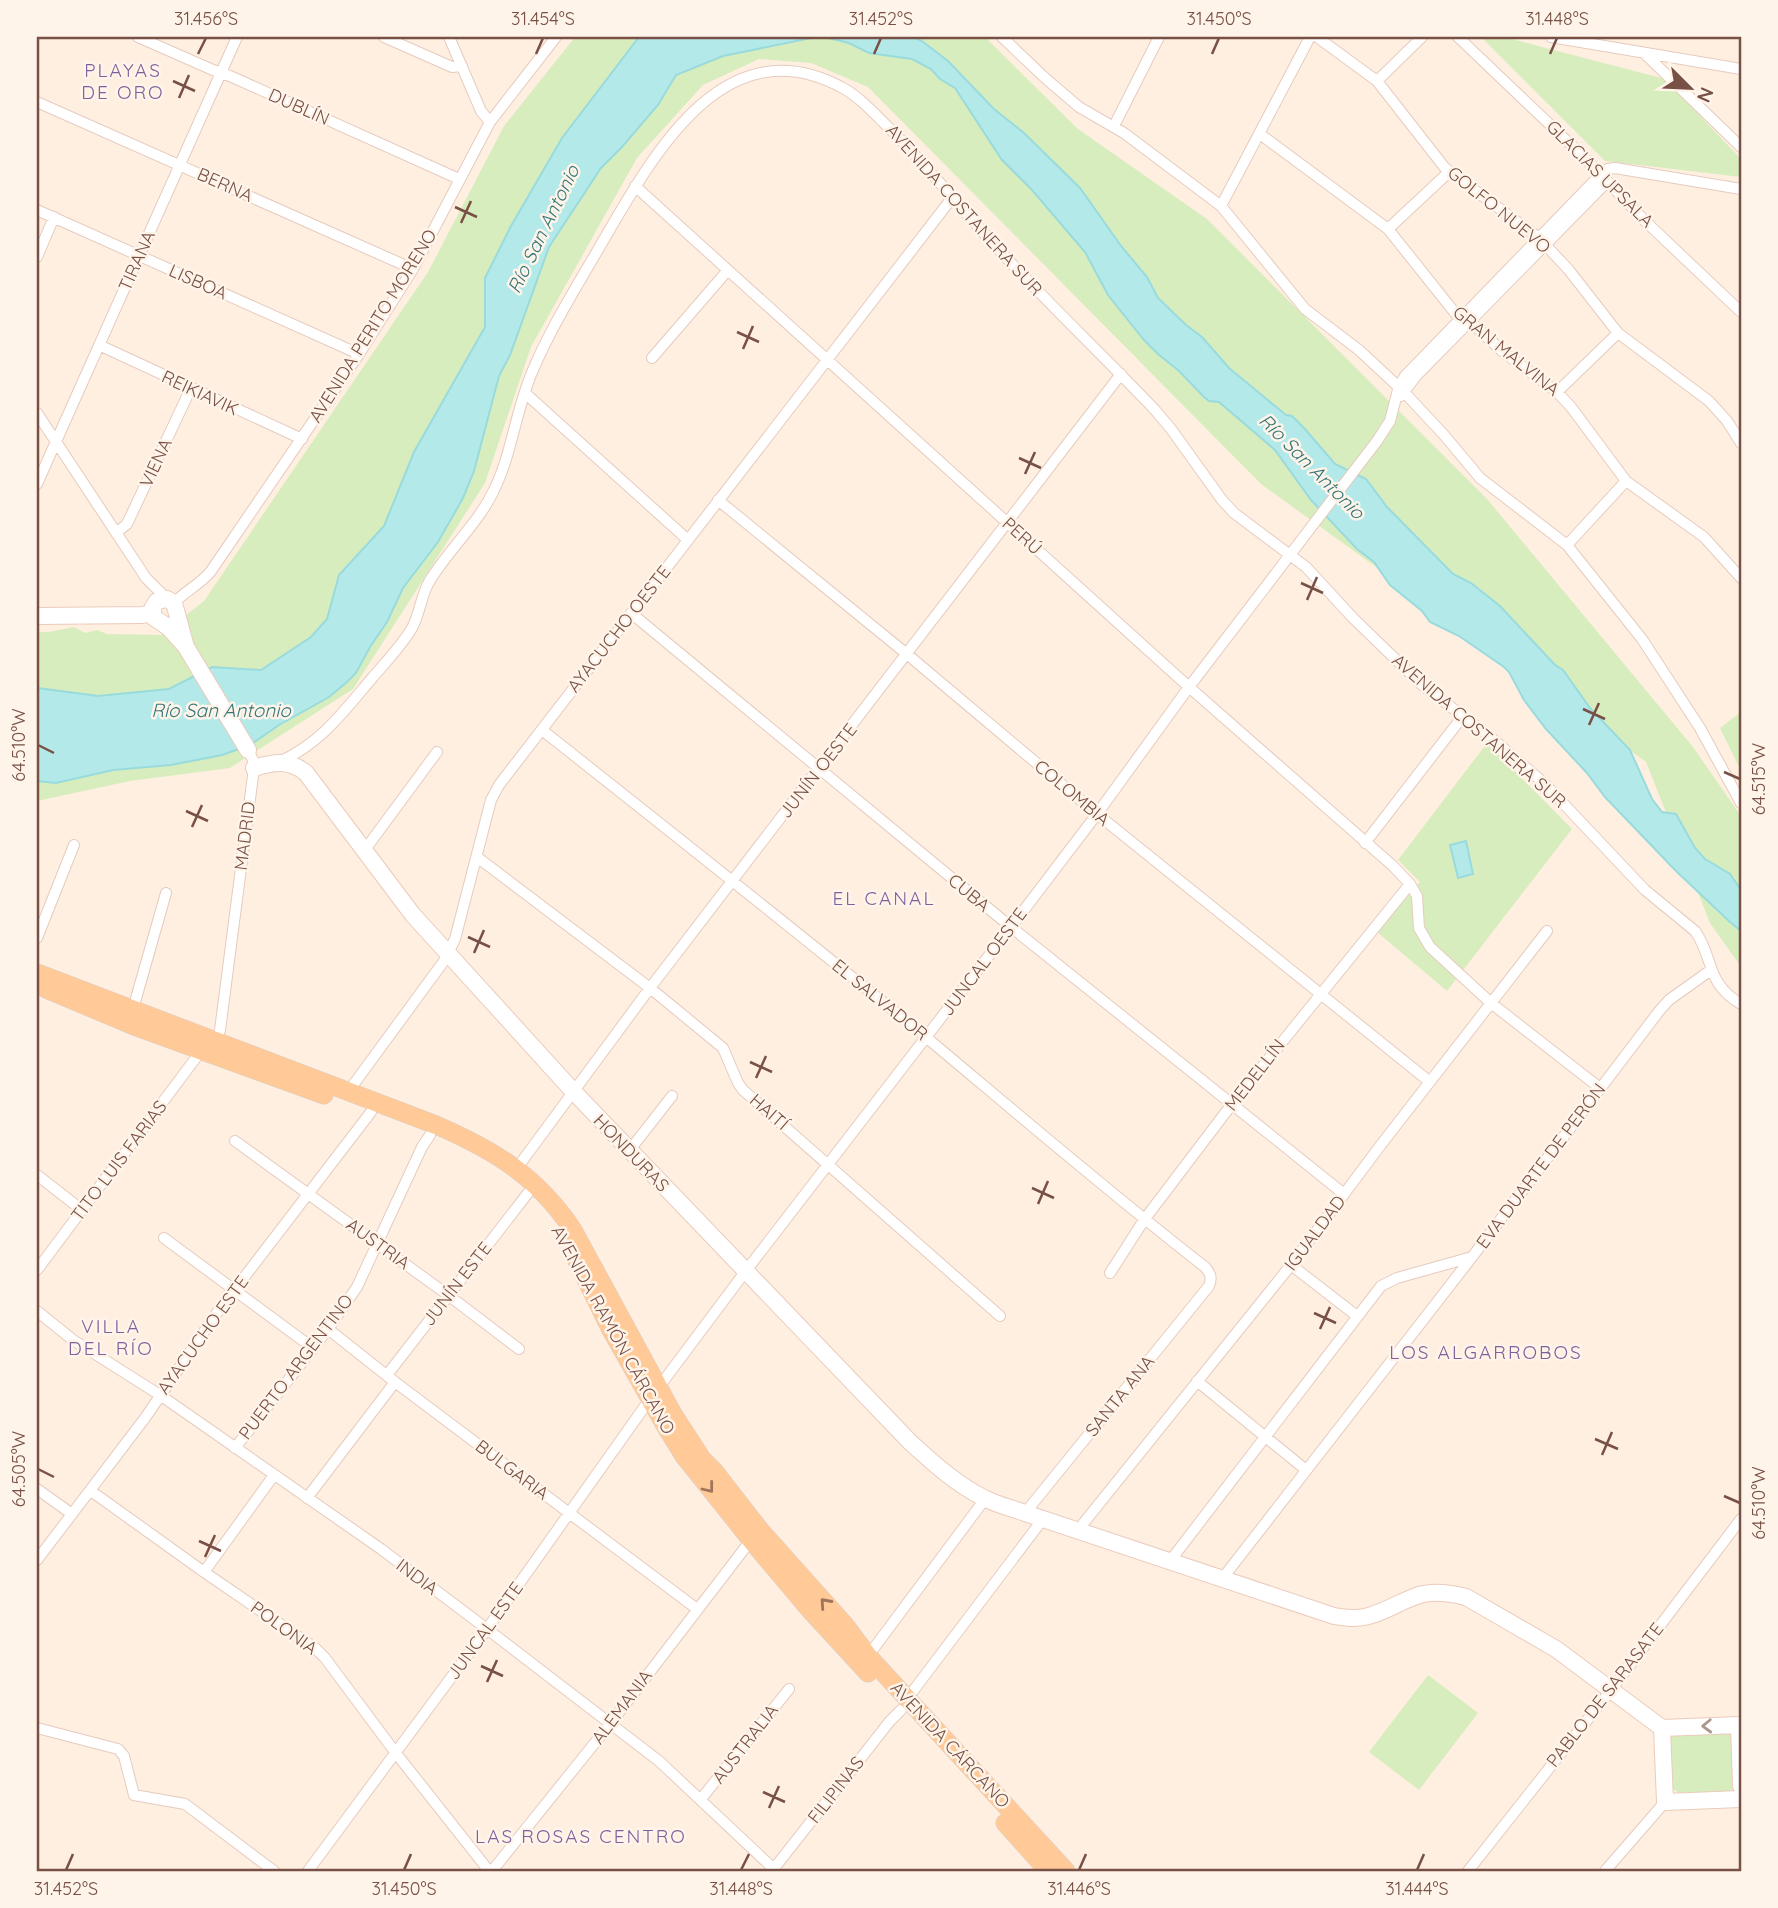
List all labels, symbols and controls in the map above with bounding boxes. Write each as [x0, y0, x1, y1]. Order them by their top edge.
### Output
text: 31.456°S [174, 7, 238, 30]
text: 31.454°S [511, 7, 575, 30]
text: 31.452°S [849, 7, 913, 30]
text: 31.450°S [1186, 7, 1252, 30]
text: 31.448°S [1525, 7, 1589, 30]
north arrow [1656, 52, 1726, 122]
district label: PLAYAS DE ORO [81, 58, 165, 104]
street label: DUBLÍN [265, 83, 333, 130]
text: N [1692, 84, 1719, 106]
street label: GLACIAS UPSALA [1542, 115, 1659, 233]
street label: AVENIDA COSTANERA SUR [881, 119, 1048, 300]
water label: Río San Antonio [502, 160, 585, 297]
street label: GOLFO NUEVO [1443, 161, 1556, 258]
street label: BERNA [194, 162, 257, 207]
street label: AVENIDA PERITO MORENO [304, 225, 442, 427]
street label: TIRANA [113, 227, 160, 295]
street label: LISBOA [166, 259, 231, 305]
street label: GRAN MALVINA [1448, 301, 1565, 401]
street label: REIKIAVIK [158, 365, 242, 420]
water label: Río San Antonio [1254, 408, 1371, 525]
street label: VIENA [134, 434, 177, 491]
street label: PERÚ [998, 512, 1047, 559]
street label: AYACUCHO OESTE [562, 561, 675, 697]
street label: AVENIDA COSTANERA SUR [1387, 649, 1571, 813]
water label: Río San Antonio [151, 698, 292, 722]
text: 64.510°W [7, 708, 30, 782]
street label: JUNÍN OESTE [773, 719, 862, 823]
text: 64.515°W [1747, 743, 1770, 815]
street label: COLOMBIA [1030, 754, 1115, 831]
street label: MADRID [229, 800, 260, 872]
street label: CUBA [944, 868, 995, 917]
district label: EL CANAL [832, 886, 936, 910]
street label: JUNCAL OESTE [935, 903, 1032, 1020]
street label: EL SALVADOR [828, 954, 933, 1045]
street label: MEDELLÍN [1219, 1034, 1290, 1115]
street label: EVA DUARTE DE PERÓN [1471, 1078, 1610, 1253]
street label: HAITÍ [745, 1088, 794, 1135]
street label: TITO LUIS FARIAS [66, 1096, 172, 1226]
street label: HONDURAS [589, 1109, 674, 1196]
street label: IGUALDAD [1279, 1190, 1350, 1275]
street label: AUSTRIA [342, 1213, 415, 1275]
street label: AVENIDA RAMÓN CÁRCANO [546, 1221, 681, 1438]
street label: JUNÍN ESTE [417, 1237, 497, 1330]
street label: AYACUCHO ESTE [152, 1271, 253, 1399]
street label: PUERTO ARGENTINO [233, 1289, 358, 1444]
district label: VILLA DEL RÍO [68, 1314, 154, 1360]
district label: LOS ALGARROBOS [1389, 1340, 1583, 1364]
street label: SANTA ANA [1080, 1350, 1160, 1441]
text: 64.505°W [7, 1431, 30, 1507]
street label: BULGARIA [471, 1434, 554, 1505]
text: 64.510°W [1747, 1466, 1770, 1540]
one-way arrow [700, 1481, 713, 1493]
street label: INDIA [392, 1553, 443, 1600]
street label: JUNCAL ESTE [441, 1577, 528, 1684]
street label: POLONIA [246, 1596, 322, 1660]
one-way arrow [820, 1598, 833, 1611]
street label: PABLO DE SARASATE [1541, 1618, 1668, 1772]
street label: ALEMANIA [586, 1665, 657, 1748]
street label: AVENIDA CÁRCANO [886, 1677, 1015, 1813]
street label: AUSTRALIA [706, 1699, 783, 1788]
one-way arrow [1702, 1719, 1713, 1734]
street label: FILIPINAS [802, 1752, 869, 1828]
district label: LAS ROSAS CENTRO [475, 1824, 687, 1848]
text: 31.452°S [34, 1877, 98, 1900]
text: 31.450°S [371, 1877, 437, 1900]
text: 31.448°S [709, 1877, 773, 1900]
text: 31.446°S [1047, 1877, 1111, 1900]
text: 31.444°S [1385, 1877, 1449, 1900]

